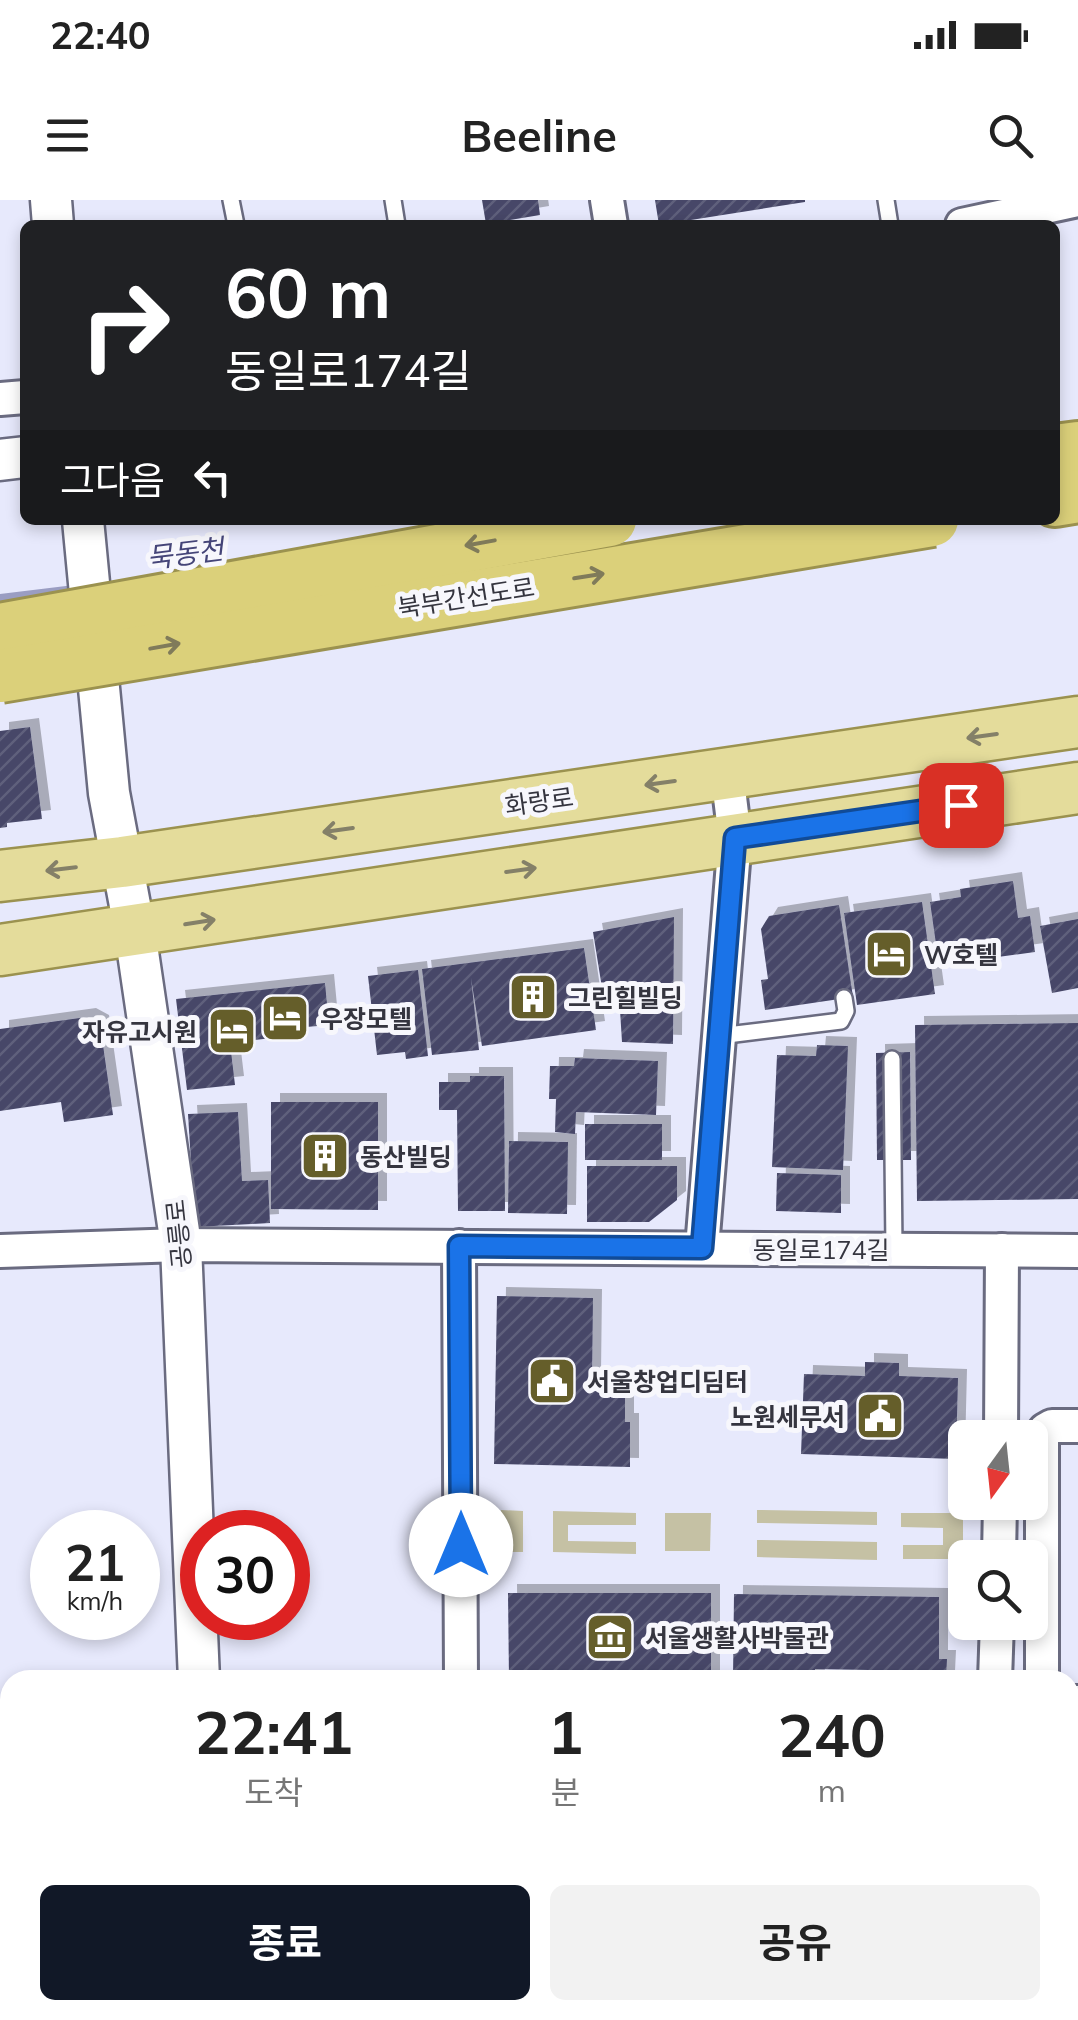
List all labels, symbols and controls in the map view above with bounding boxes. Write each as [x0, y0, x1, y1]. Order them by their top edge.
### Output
text: 22:40 [50, 11, 151, 59]
text: Beeline [461, 107, 617, 163]
icon: menu [40, 108, 95, 163]
icon: search [983, 108, 1038, 163]
text: 60 m [225, 248, 391, 336]
icon: right [60, 260, 190, 390]
text: 동일로174길 [225, 342, 472, 398]
icon: left [185, 450, 240, 505]
text: 그다음 [60, 456, 165, 504]
water label: 묵동천 [145, 531, 229, 575]
one-way arrow [464, 534, 497, 553]
one-way arrow [572, 567, 605, 585]
street label: 북부간선도로 [395, 571, 537, 623]
one-way arrow [148, 636, 181, 655]
one-way arrow [966, 728, 998, 746]
pin [919, 763, 1004, 848]
one-way arrow [644, 775, 677, 793]
icon: arrive [934, 778, 989, 833]
street label: 화랑로 [503, 781, 575, 821]
one-way arrow [323, 822, 355, 840]
one-way arrow [46, 860, 78, 879]
one-way arrow [505, 861, 537, 879]
one-way arrow [184, 912, 216, 931]
hotel icon: W호텔 [863, 928, 915, 980]
place label: W호텔 [924, 939, 998, 970]
building icon: 그린힐빌딩 [507, 971, 559, 1023]
place label: 그린힐빌딩 [568, 982, 683, 1013]
hotel icon: 우장모텔 [259, 992, 311, 1044]
place label: 우장모텔 [320, 1003, 412, 1034]
hotel icon: 자유고시원 [206, 1005, 258, 1057]
place label: 자유고시원 [82, 1016, 197, 1047]
building icon: 동산빌딩 [299, 1130, 351, 1182]
place label: 동산빌딩 [360, 1141, 452, 1172]
street label: 공릉로 [159, 1198, 197, 1270]
street label: 동일로174길 [752, 1234, 890, 1265]
public building icon: 서울창업디딤터 [526, 1355, 578, 1407]
place label: 서울창업디딤터 [587, 1366, 748, 1397]
public building icon: 노원세무서 [854, 1390, 906, 1442]
place label: 노원세무서 [730, 1401, 845, 1432]
north arrow [948, 1420, 1048, 1520]
map controls [948, 1420, 1048, 1640]
position arrow [409, 1493, 513, 1597]
speed limit sign: 30 [180, 1510, 310, 1640]
text: 21 [65, 1531, 125, 1594]
button: search [948, 1540, 1048, 1640]
text: km/h [67, 1585, 123, 1616]
museum icon: 서울생활사박물관 [584, 1611, 636, 1663]
place label: 서울생활사박물관 [645, 1622, 829, 1653]
text: 22:41 [194, 1694, 353, 1769]
text: 1 [547, 1694, 583, 1769]
text: 240 [778, 1697, 886, 1772]
text: m [818, 1770, 846, 1810]
text: 도착 [244, 1772, 303, 1812]
text: 분 [551, 1772, 580, 1812]
button: 종료 [40, 1885, 530, 2000]
button: 공유 [550, 1885, 1040, 2000]

